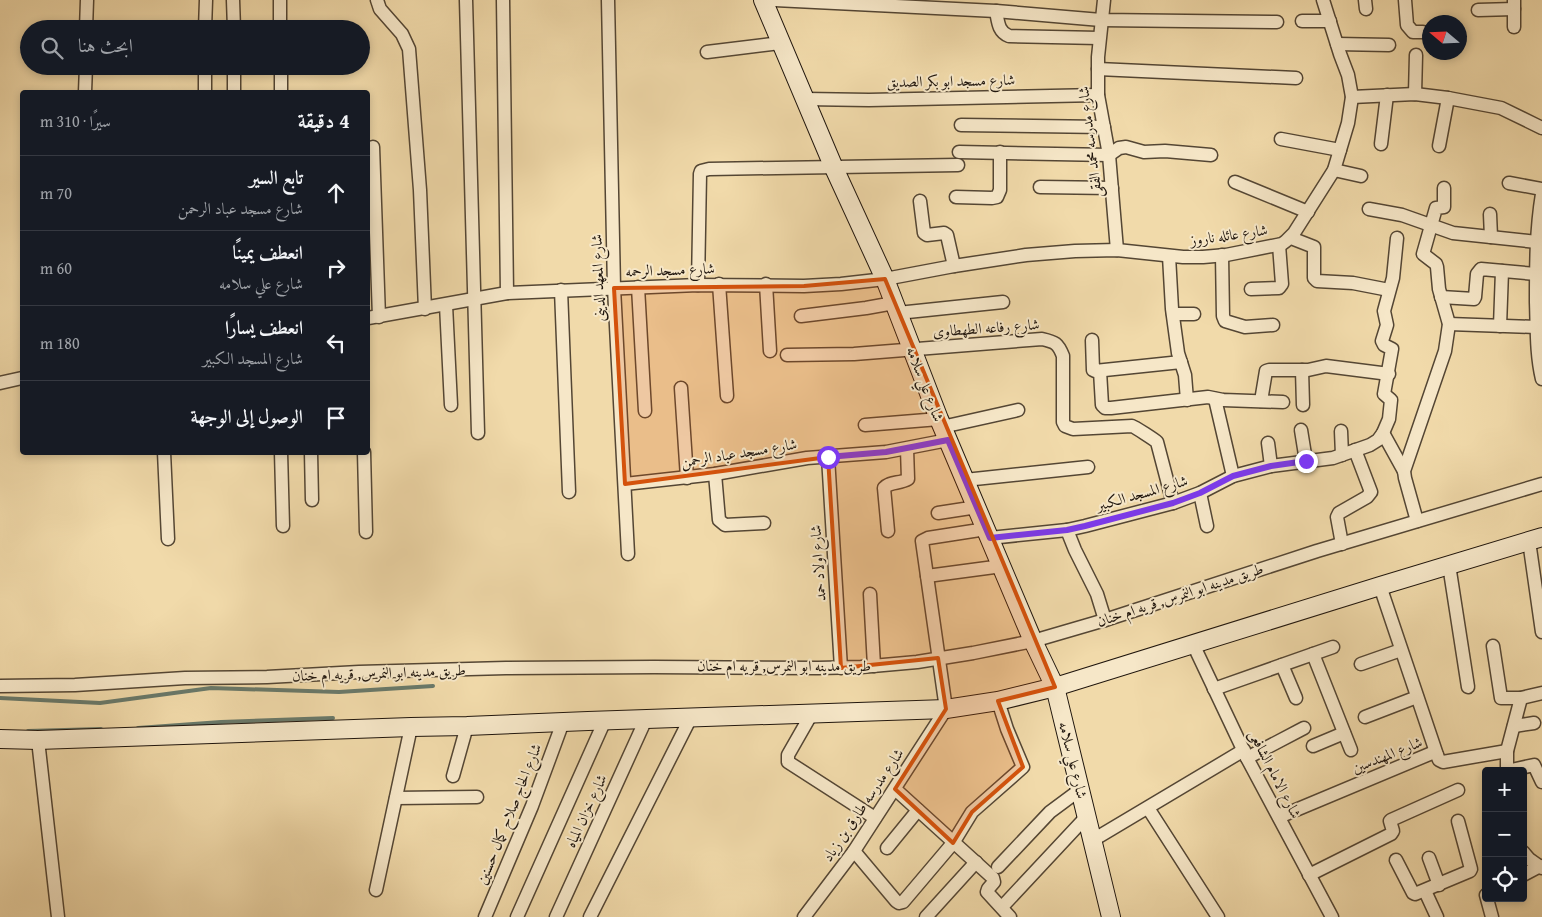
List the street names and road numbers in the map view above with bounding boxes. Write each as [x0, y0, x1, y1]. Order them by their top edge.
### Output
street label: شارع مسجد ابو بكر الصديق [887, 69, 1015, 95]
street label: شارع مدرسه محمد الفقى [1072, 85, 1110, 199]
street label: شارع عائله ناروز [1187, 219, 1269, 254]
street label: شارع المعهد الدينى [585, 234, 613, 322]
street label: شارع مسجد الرحمه [625, 257, 715, 285]
street label: شارع رفاعه الطهطاوى [932, 313, 1040, 345]
street label: شارع علي سلامه [898, 343, 949, 426]
street label: شارع مسجد عباد الرحمن [679, 433, 799, 475]
street label: شارع المسجد الكبير [1092, 469, 1191, 519]
street label: شارع اولاد حمد [804, 524, 834, 602]
street label: طريق مدينه ابو النمرس, قريه ام خنان [1094, 558, 1267, 634]
street label: طريق مدينه ابو النمرس, قريه ام خنان [697, 655, 871, 679]
street label: طريق مدينه ابو النمرس, قريه ام خنان [292, 659, 466, 689]
street label: شارع علي سلامه [1050, 719, 1093, 802]
street label: شارع الامام الشافعى [1241, 726, 1307, 823]
street label: شارع المهندسين [1348, 731, 1426, 781]
street label: شارع الحاج صلاح كمال حسنين [471, 740, 549, 889]
street label: شارع مدرسه طارق بن زياد [817, 744, 911, 867]
street label: شارع خزان المياه [559, 771, 614, 852]

